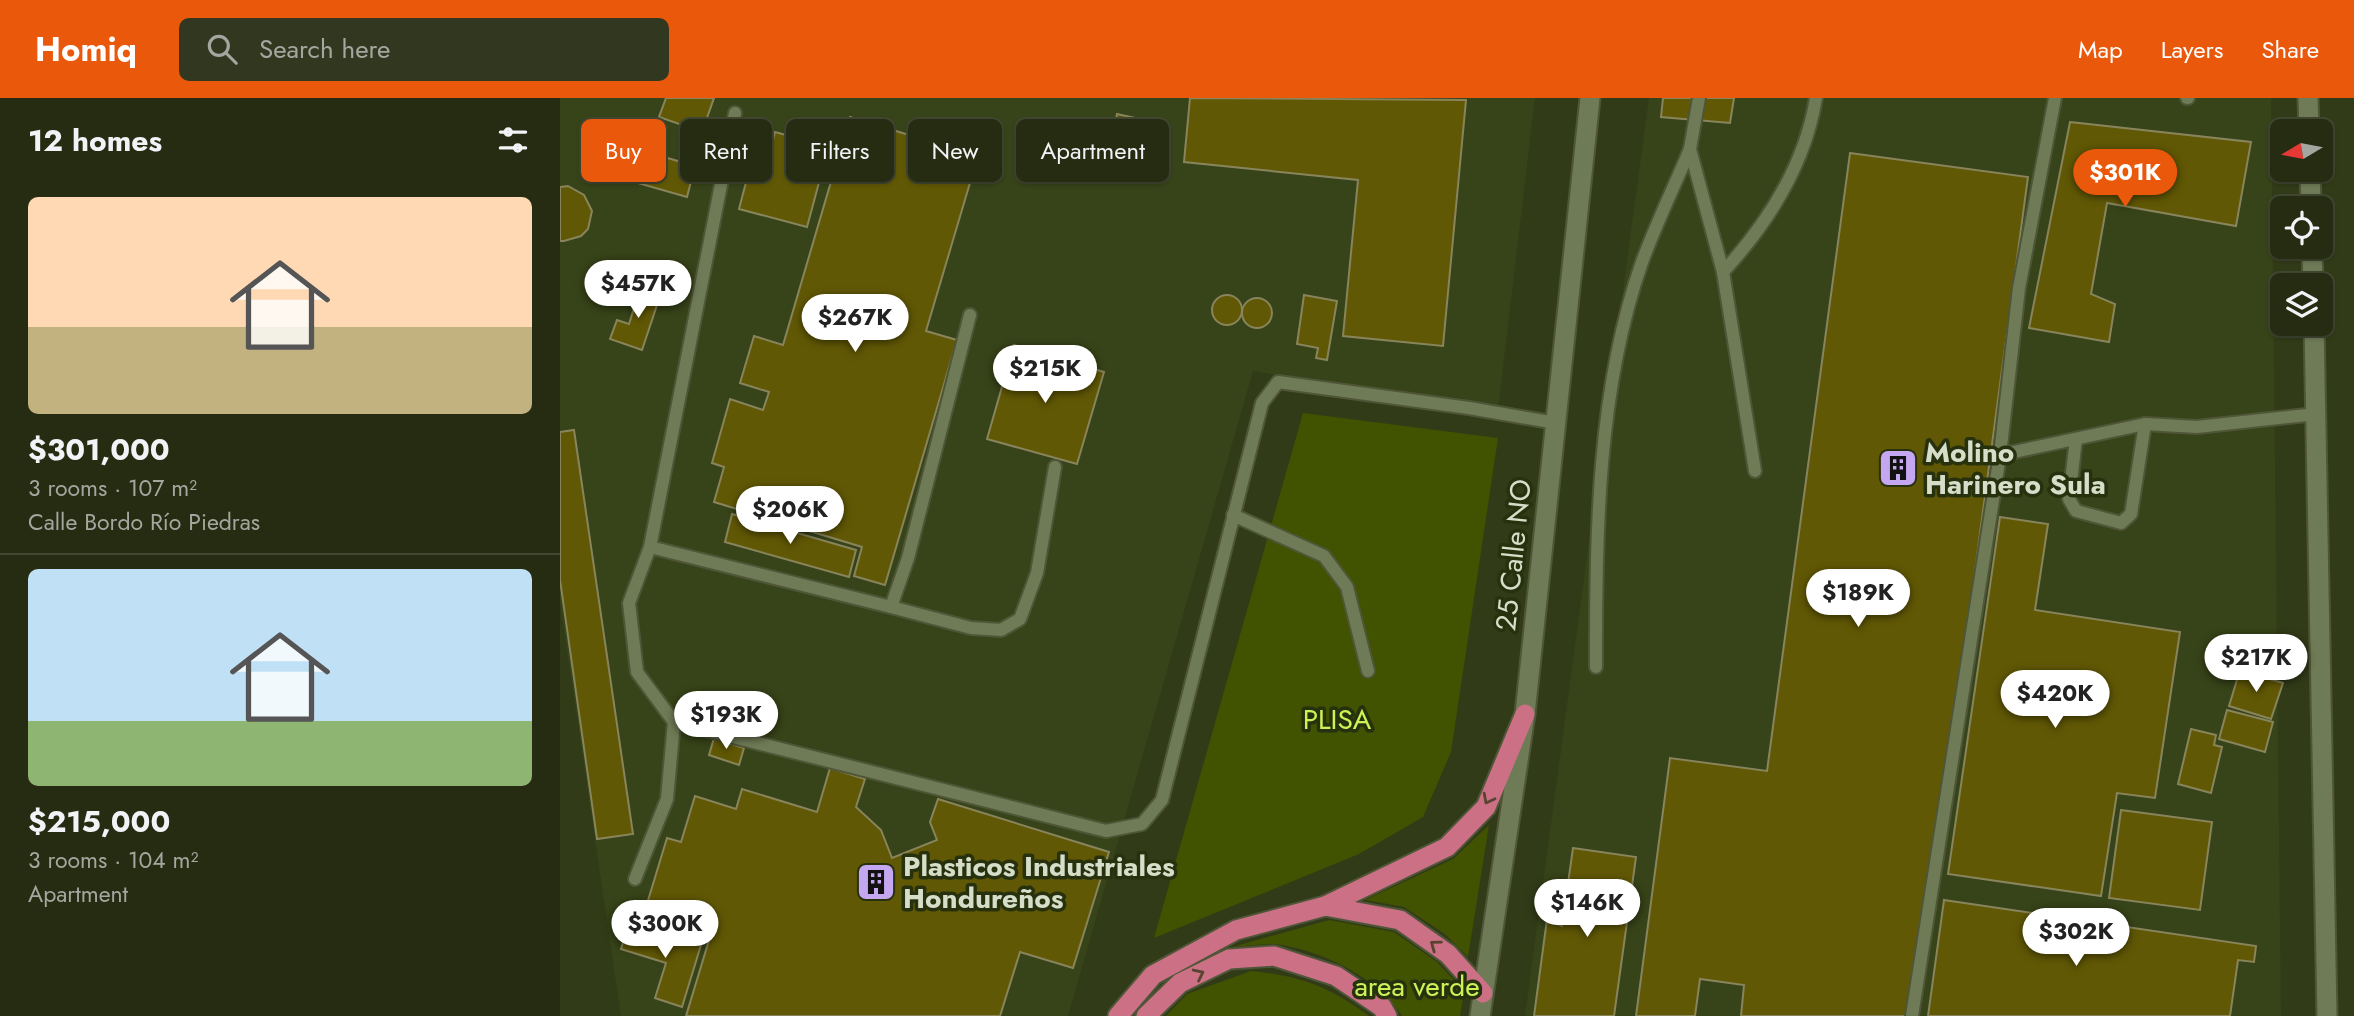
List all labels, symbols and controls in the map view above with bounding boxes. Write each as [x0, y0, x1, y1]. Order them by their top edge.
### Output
search box [179, 18, 669, 81]
text: Homiq [35, 26, 137, 73]
icon: search [203, 30, 241, 68]
text: Search here [259, 30, 390, 68]
text: Map [2078, 32, 2123, 67]
text: Layers [2161, 32, 2223, 67]
text: Share [2261, 32, 2319, 67]
text: 12 homes [28, 119, 162, 162]
chip: Buy [581, 119, 666, 182]
chip: Rent [680, 119, 772, 182]
chip: Filters [786, 119, 894, 182]
chip: New [908, 119, 1002, 182]
chip: Apartment [1016, 119, 1169, 182]
north arrow [2270, 119, 2333, 182]
map controls [2270, 119, 2333, 336]
icon: filters [494, 121, 532, 159]
pin: $301K [2076, 150, 2174, 209]
text: $301K [2089, 155, 2161, 189]
button: locate [2270, 196, 2333, 259]
icon: home [217, 242, 343, 368]
pin: $457K [589, 260, 687, 320]
text: $457K [600, 266, 676, 300]
button: layers [2270, 273, 2333, 336]
pin: $267K [806, 294, 904, 354]
text: $267K [818, 300, 892, 334]
pin: $215K [996, 345, 1094, 405]
text: $215K [1009, 351, 1081, 385]
text: $301,000 [28, 428, 170, 471]
place label: Molino Harinero Sula [1925, 432, 2106, 505]
building icon: Molino Harinero Sula [1877, 447, 1919, 489]
text: 3 rooms · 107 m² [28, 471, 197, 505]
street label: 25 Calle NO [1485, 477, 1542, 633]
pin: $206K [741, 486, 839, 546]
text: $206K [752, 492, 828, 526]
text: Calle Bordo Río Piedras [28, 505, 260, 539]
pin: $189K [1809, 570, 1907, 629]
text: $189K [1822, 575, 1894, 609]
icon: home [217, 614, 343, 740]
pin: $217K [2207, 634, 2305, 694]
text: $217K [2220, 640, 2292, 674]
pin: $420K [2006, 670, 2104, 730]
text: $420K [2017, 676, 2093, 710]
pin: $193K [677, 692, 775, 751]
text: $193K [690, 697, 762, 731]
park label: PLISA [1303, 699, 1372, 740]
one-way arrow [1483, 792, 1497, 804]
text: $215,000 [28, 800, 170, 843]
text: 3 rooms · 104 m² [28, 843, 198, 877]
place label: Plasticos Industriales Hondureños [903, 846, 1175, 919]
building icon: Plasticos Industriales Hondureños [855, 861, 897, 903]
text: Apartment [28, 877, 128, 911]
pin: $146K [1538, 880, 1636, 939]
text: $146K [1550, 885, 1624, 919]
pin: $300K [616, 900, 714, 960]
text: $300K [627, 906, 703, 940]
pin: $302K [2027, 908, 2125, 968]
text: $302K [2039, 914, 2113, 948]
one-way arrow [1430, 941, 1443, 954]
park label: area verde [1354, 966, 1480, 1007]
one-way arrow [1192, 968, 1204, 982]

